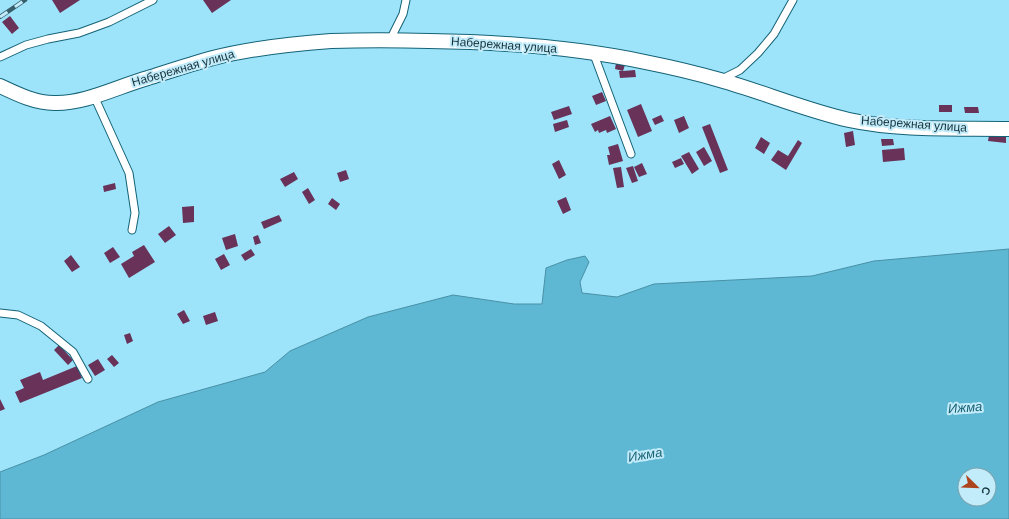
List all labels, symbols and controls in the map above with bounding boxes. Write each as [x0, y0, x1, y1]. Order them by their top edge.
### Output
street label: Набережная улица [451, 34, 558, 56]
street label: Набережная улица [130, 47, 236, 89]
street label: Набережная улица [861, 113, 968, 135]
water label: Ижма [947, 399, 983, 416]
water label: Ижма [627, 444, 663, 465]
north arrow [957, 467, 997, 507]
text: С [979, 485, 993, 497]

